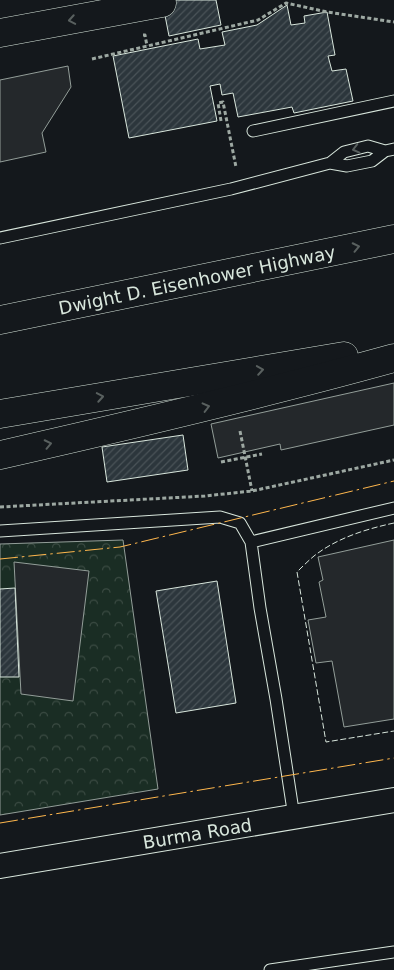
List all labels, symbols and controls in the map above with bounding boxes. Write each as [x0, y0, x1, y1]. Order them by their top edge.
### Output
one-way arrow [67, 14, 76, 24]
one-way arrow [351, 143, 360, 154]
street label: Dwight D. Eisenhower Highway [57, 241, 338, 318]
one-way arrow [351, 242, 360, 252]
one-way arrow [256, 365, 264, 375]
one-way arrow [95, 392, 104, 402]
one-way arrow [201, 402, 210, 413]
one-way arrow [43, 439, 52, 450]
street label: Burma Road [141, 813, 253, 852]

